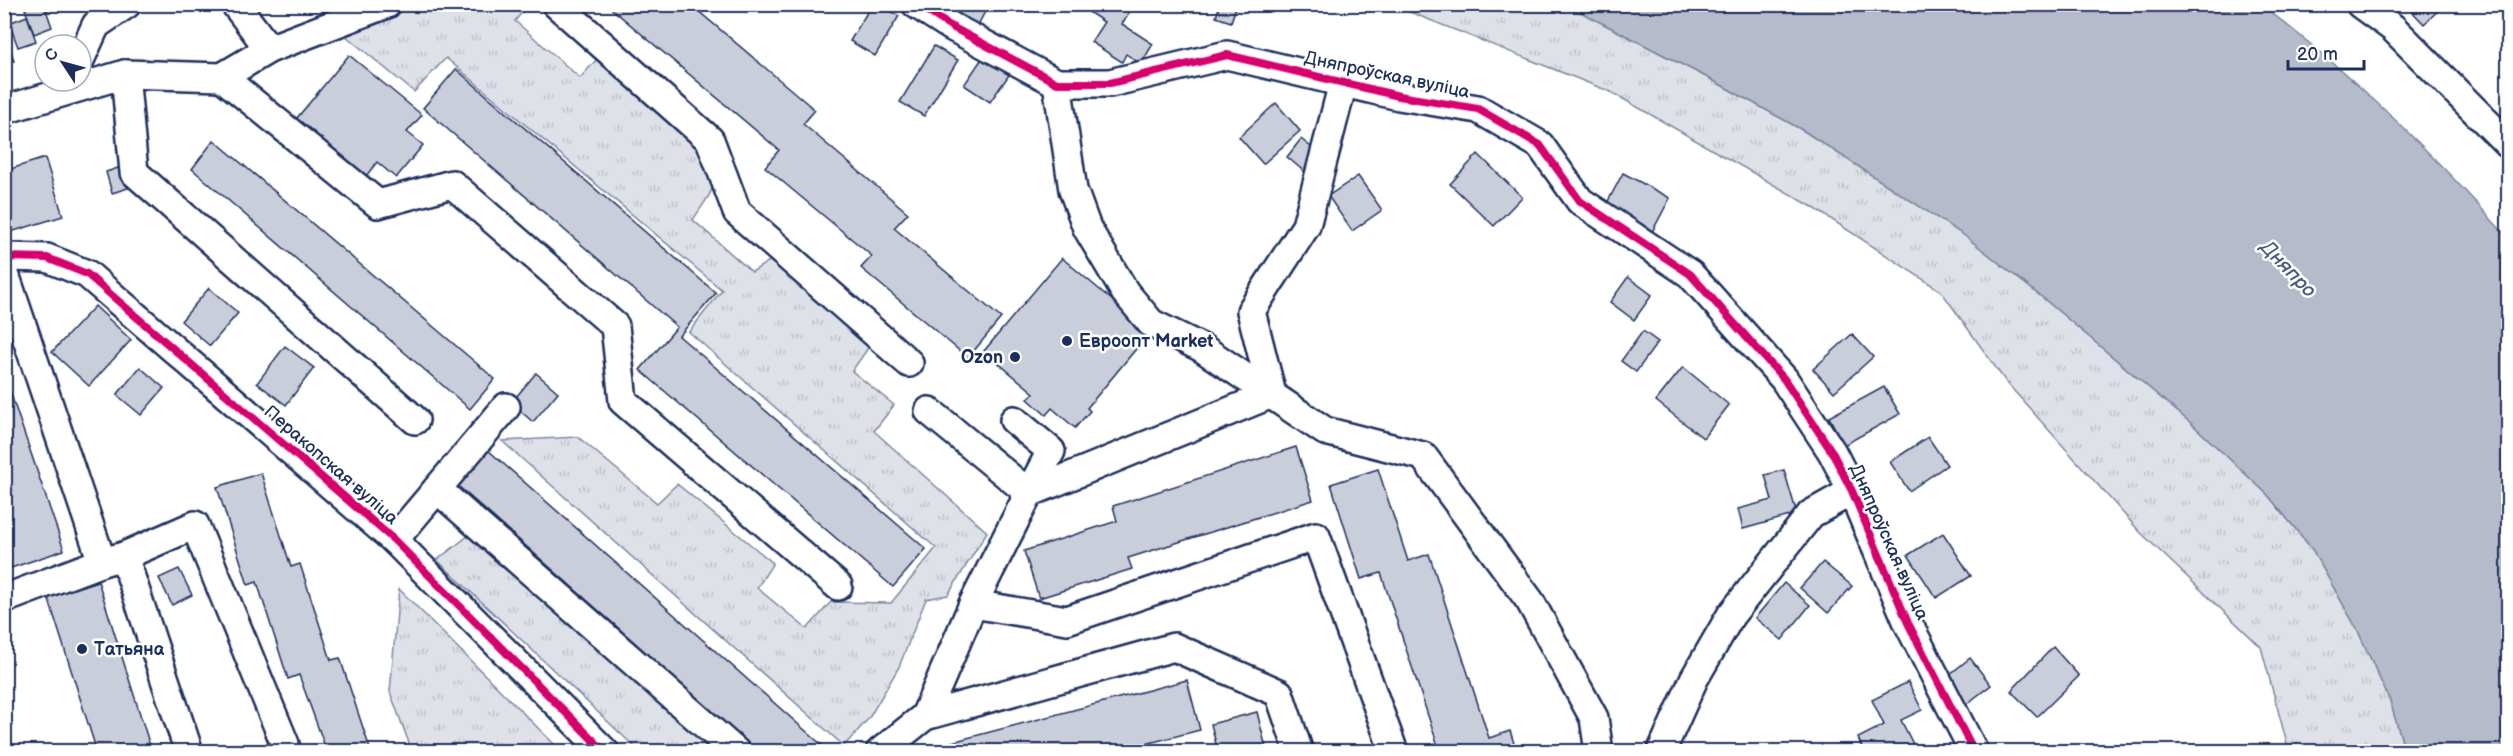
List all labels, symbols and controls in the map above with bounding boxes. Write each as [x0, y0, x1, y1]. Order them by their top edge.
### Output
north arrow [33, 33, 93, 93]
scale bar [2288, 33, 2364, 71]
text: 20 m [2297, 44, 2338, 65]
text: С [41, 45, 63, 65]
street label: Дняпроўская вуліца [1302, 47, 1472, 103]
water label: Дняпро [2254, 234, 2321, 303]
place label: Евроопт Market [1079, 331, 1213, 352]
marker: Евроопт Market [1060, 334, 1074, 348]
place label: Ozon [961, 347, 1003, 368]
marker: Ozon [1008, 350, 1022, 364]
street label: Перакопская вуліца [260, 401, 403, 529]
street label: Дняпроўская вуліца [1845, 461, 1933, 624]
place label: Татьяна [94, 639, 165, 660]
marker: Татьяна [75, 642, 89, 656]

